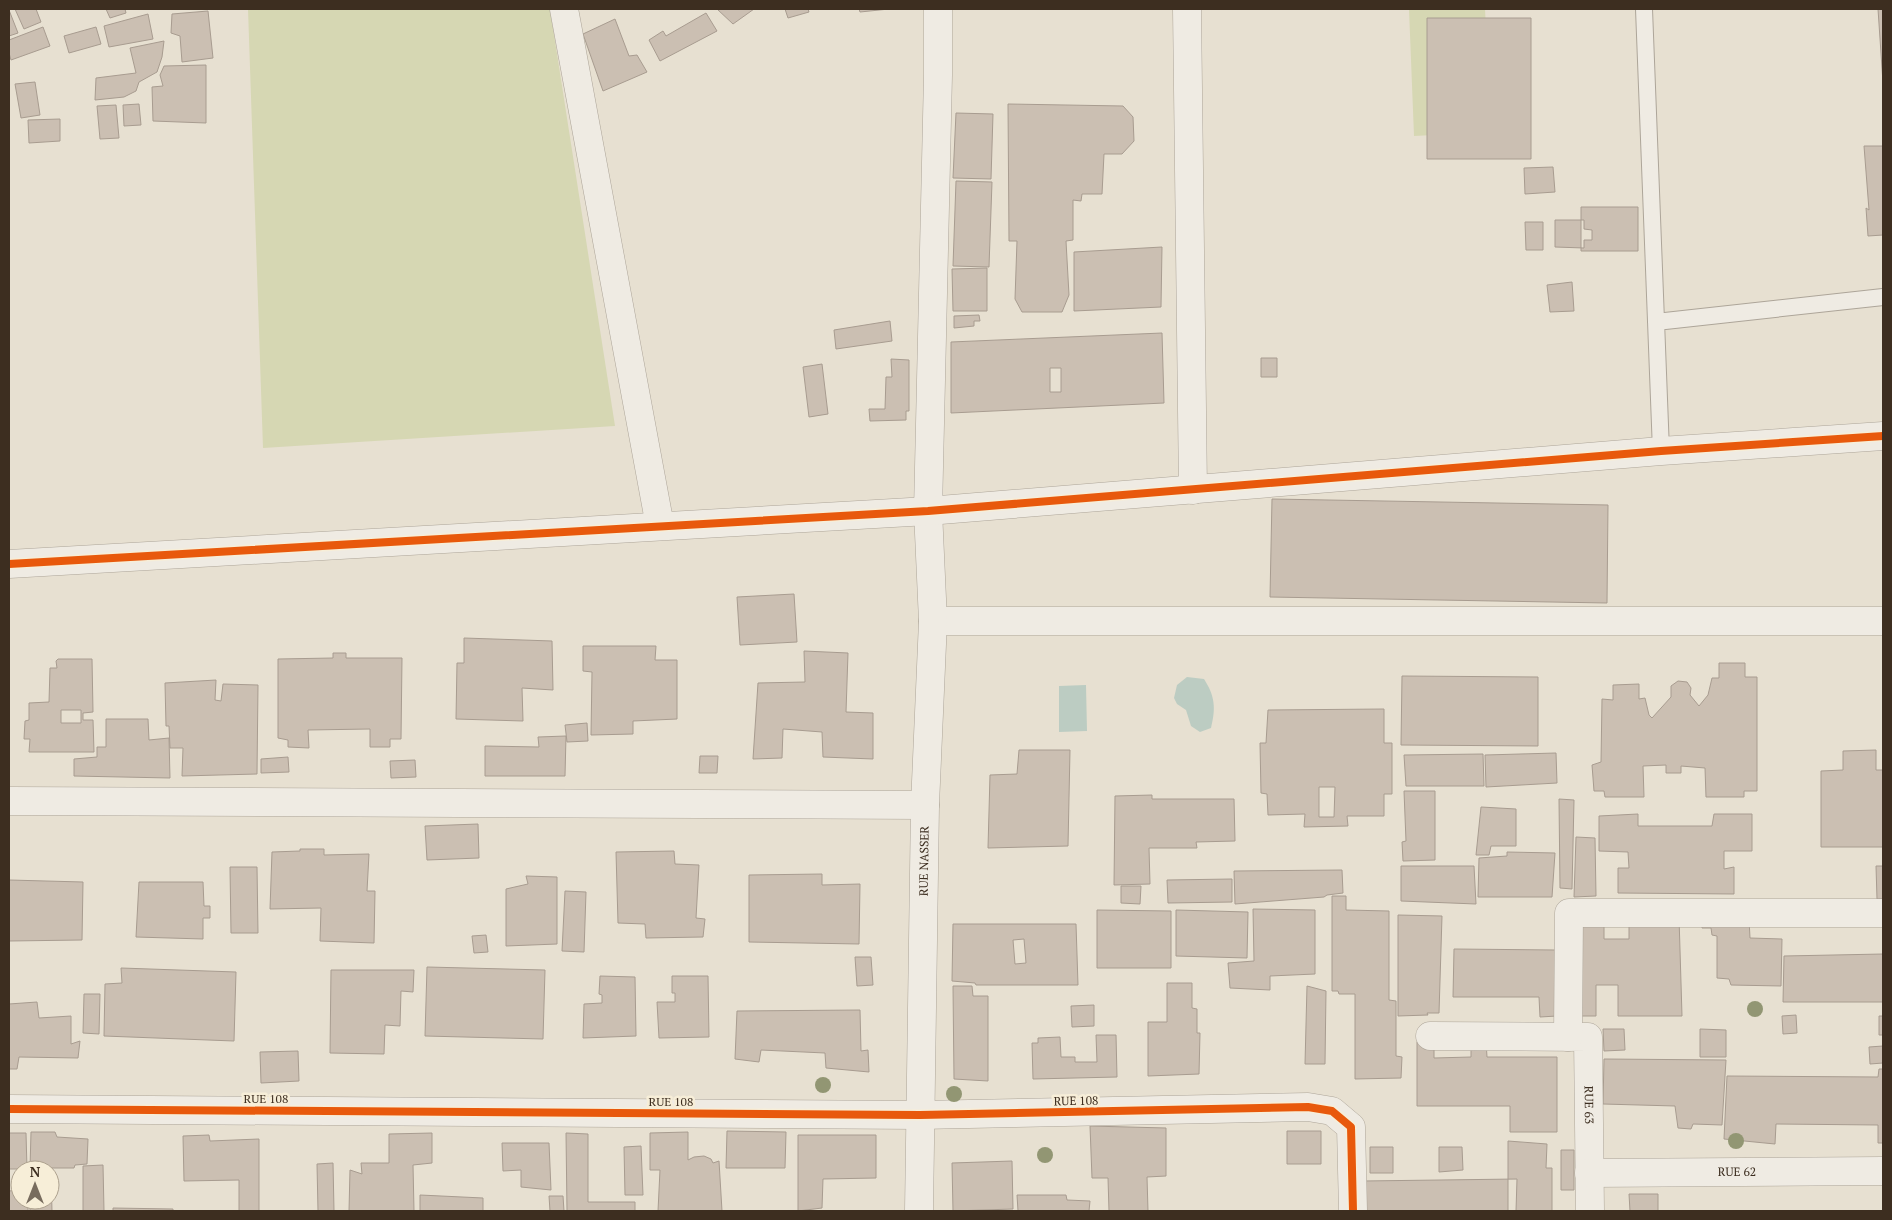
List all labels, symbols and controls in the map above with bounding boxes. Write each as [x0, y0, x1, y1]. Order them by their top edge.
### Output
street label: RUE NASSER [916, 826, 932, 896]
street label: RUE 63 [1582, 1086, 1597, 1124]
street label: RUE 108 [244, 1091, 288, 1106]
street label: RUE 108 [1053, 1093, 1099, 1108]
street label: RUE 108 [649, 1094, 693, 1109]
north arrow [10, 1160, 60, 1210]
text: N [30, 1162, 41, 1181]
street label: RUE 62 [1718, 1164, 1756, 1179]

